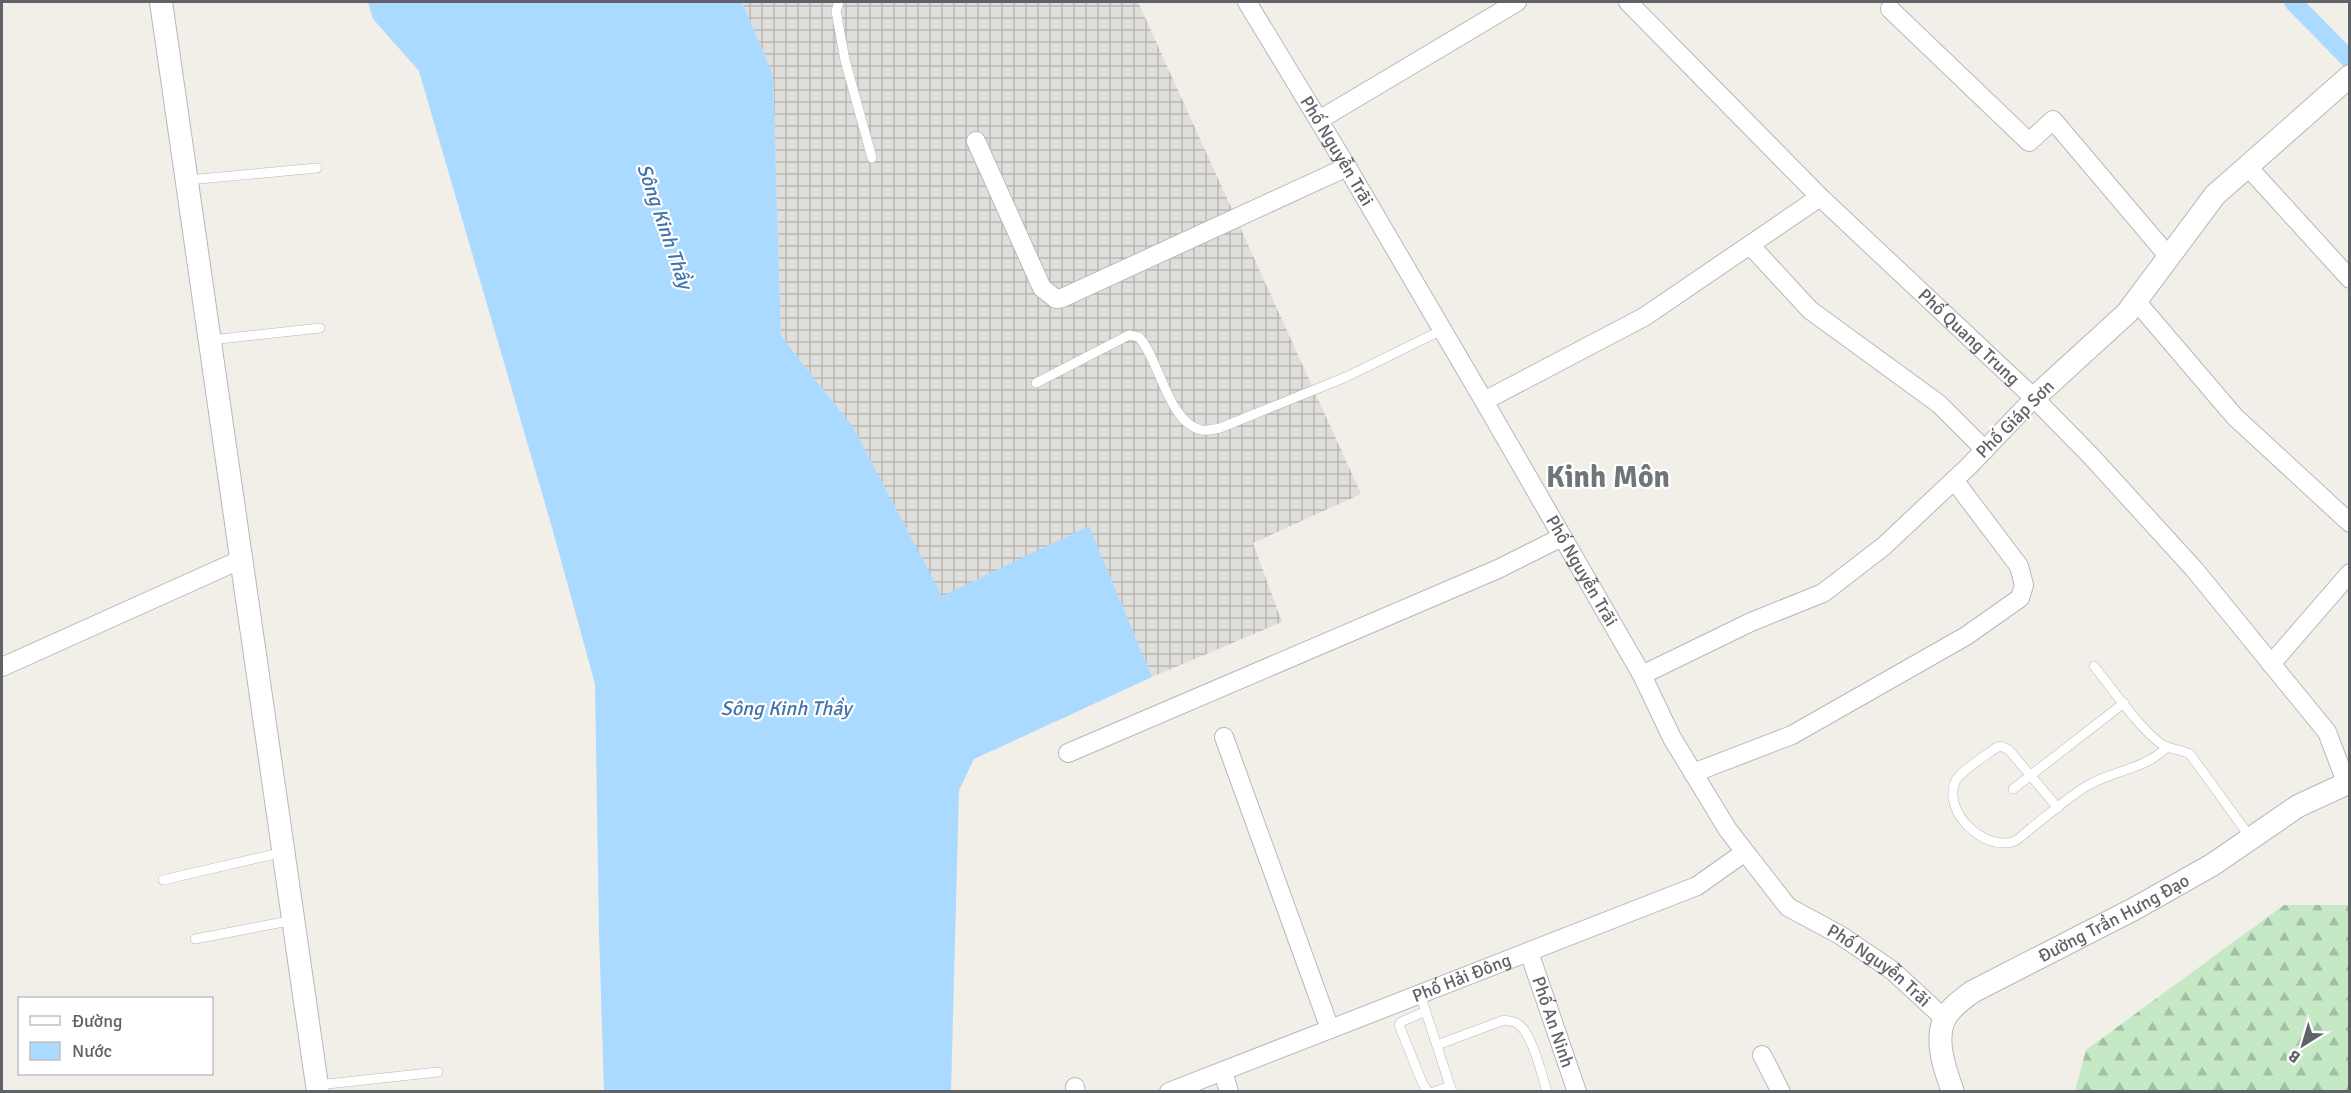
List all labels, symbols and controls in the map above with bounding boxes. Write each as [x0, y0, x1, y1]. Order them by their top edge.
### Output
street label: Phố Nguyễn Trãi [1295, 92, 1378, 210]
water label: Sông Kinh Thầy [631, 160, 699, 295]
street label: Phố Quang Trung [1914, 284, 2024, 390]
street label: Phố Giáp Sơn [1971, 375, 2059, 463]
district label: Kinh Môn [1546, 459, 1670, 496]
street label: Phố Nguyễn Trãi [1541, 511, 1623, 630]
water label: Sông Kinh Thầy [721, 696, 854, 721]
street label: Đường Trần Hưng Đạo [2035, 869, 2193, 967]
street label: Phố Nguyễn Trãi [1823, 919, 1935, 1011]
street label: Phố Hải Đông [1409, 949, 1514, 1007]
street label: Phố An Ninh [1527, 974, 1579, 1070]
legend [18, 997, 213, 1075]
text: Đường [72, 1010, 123, 1032]
north arrow [2273, 1015, 2333, 1075]
text: Nước [72, 1040, 112, 1062]
text: B [2285, 1045, 2305, 1067]

